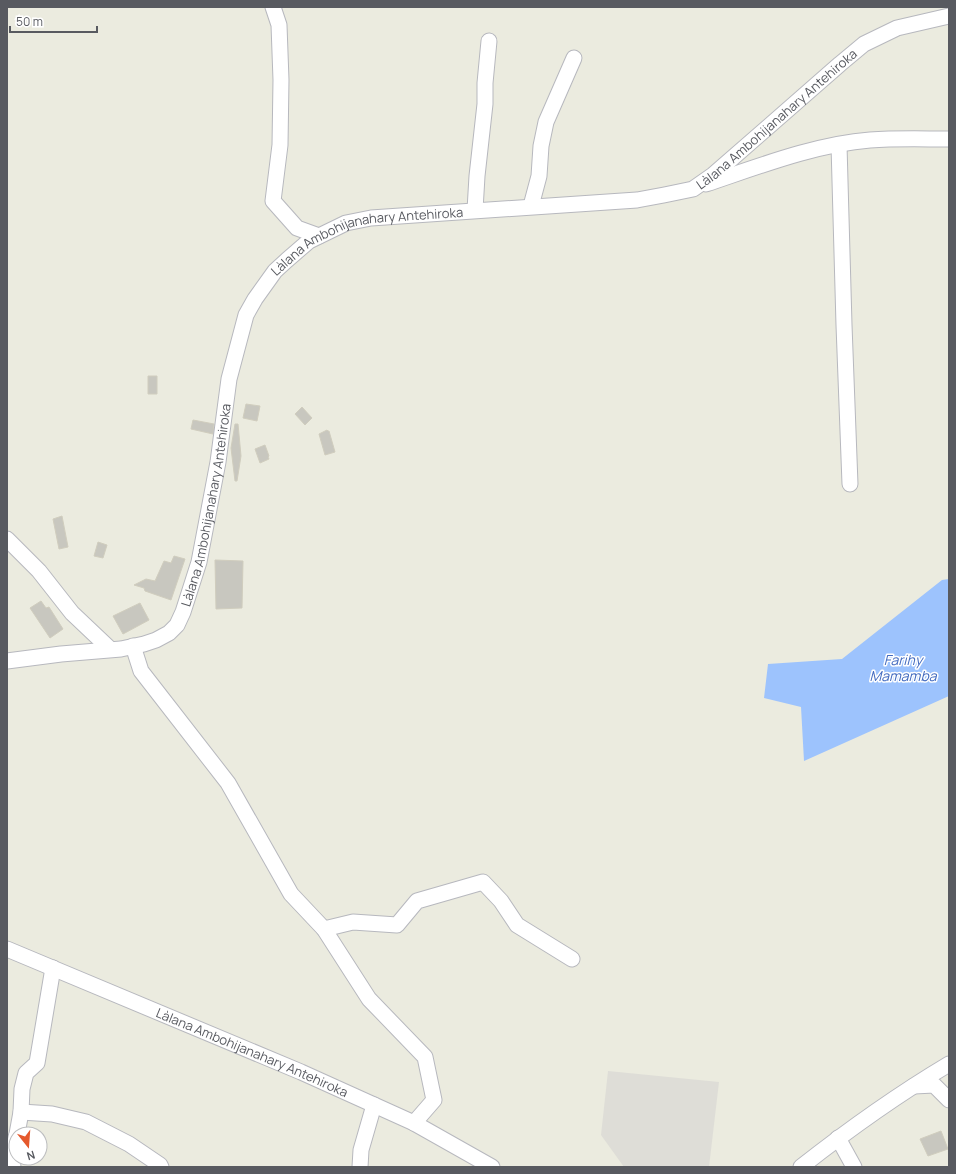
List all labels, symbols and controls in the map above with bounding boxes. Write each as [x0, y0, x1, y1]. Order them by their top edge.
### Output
scale bar [10, 8, 97, 34]
text: 50 m [16, 13, 43, 30]
street label: Làlana Ambohijanahary Antehiroka [692, 45, 861, 193]
street label: Làlana Ambohijanahary Antehiroka [267, 203, 464, 279]
street label: Làlana Ambohijanahary Antehiroka [176, 402, 235, 609]
water label: Farihy Mamamba [869, 650, 938, 685]
street label: Làlana Ambohijanahary Antehiroka [153, 1003, 351, 1101]
north arrow [8, 1126, 48, 1166]
text: N [25, 1148, 37, 1164]

